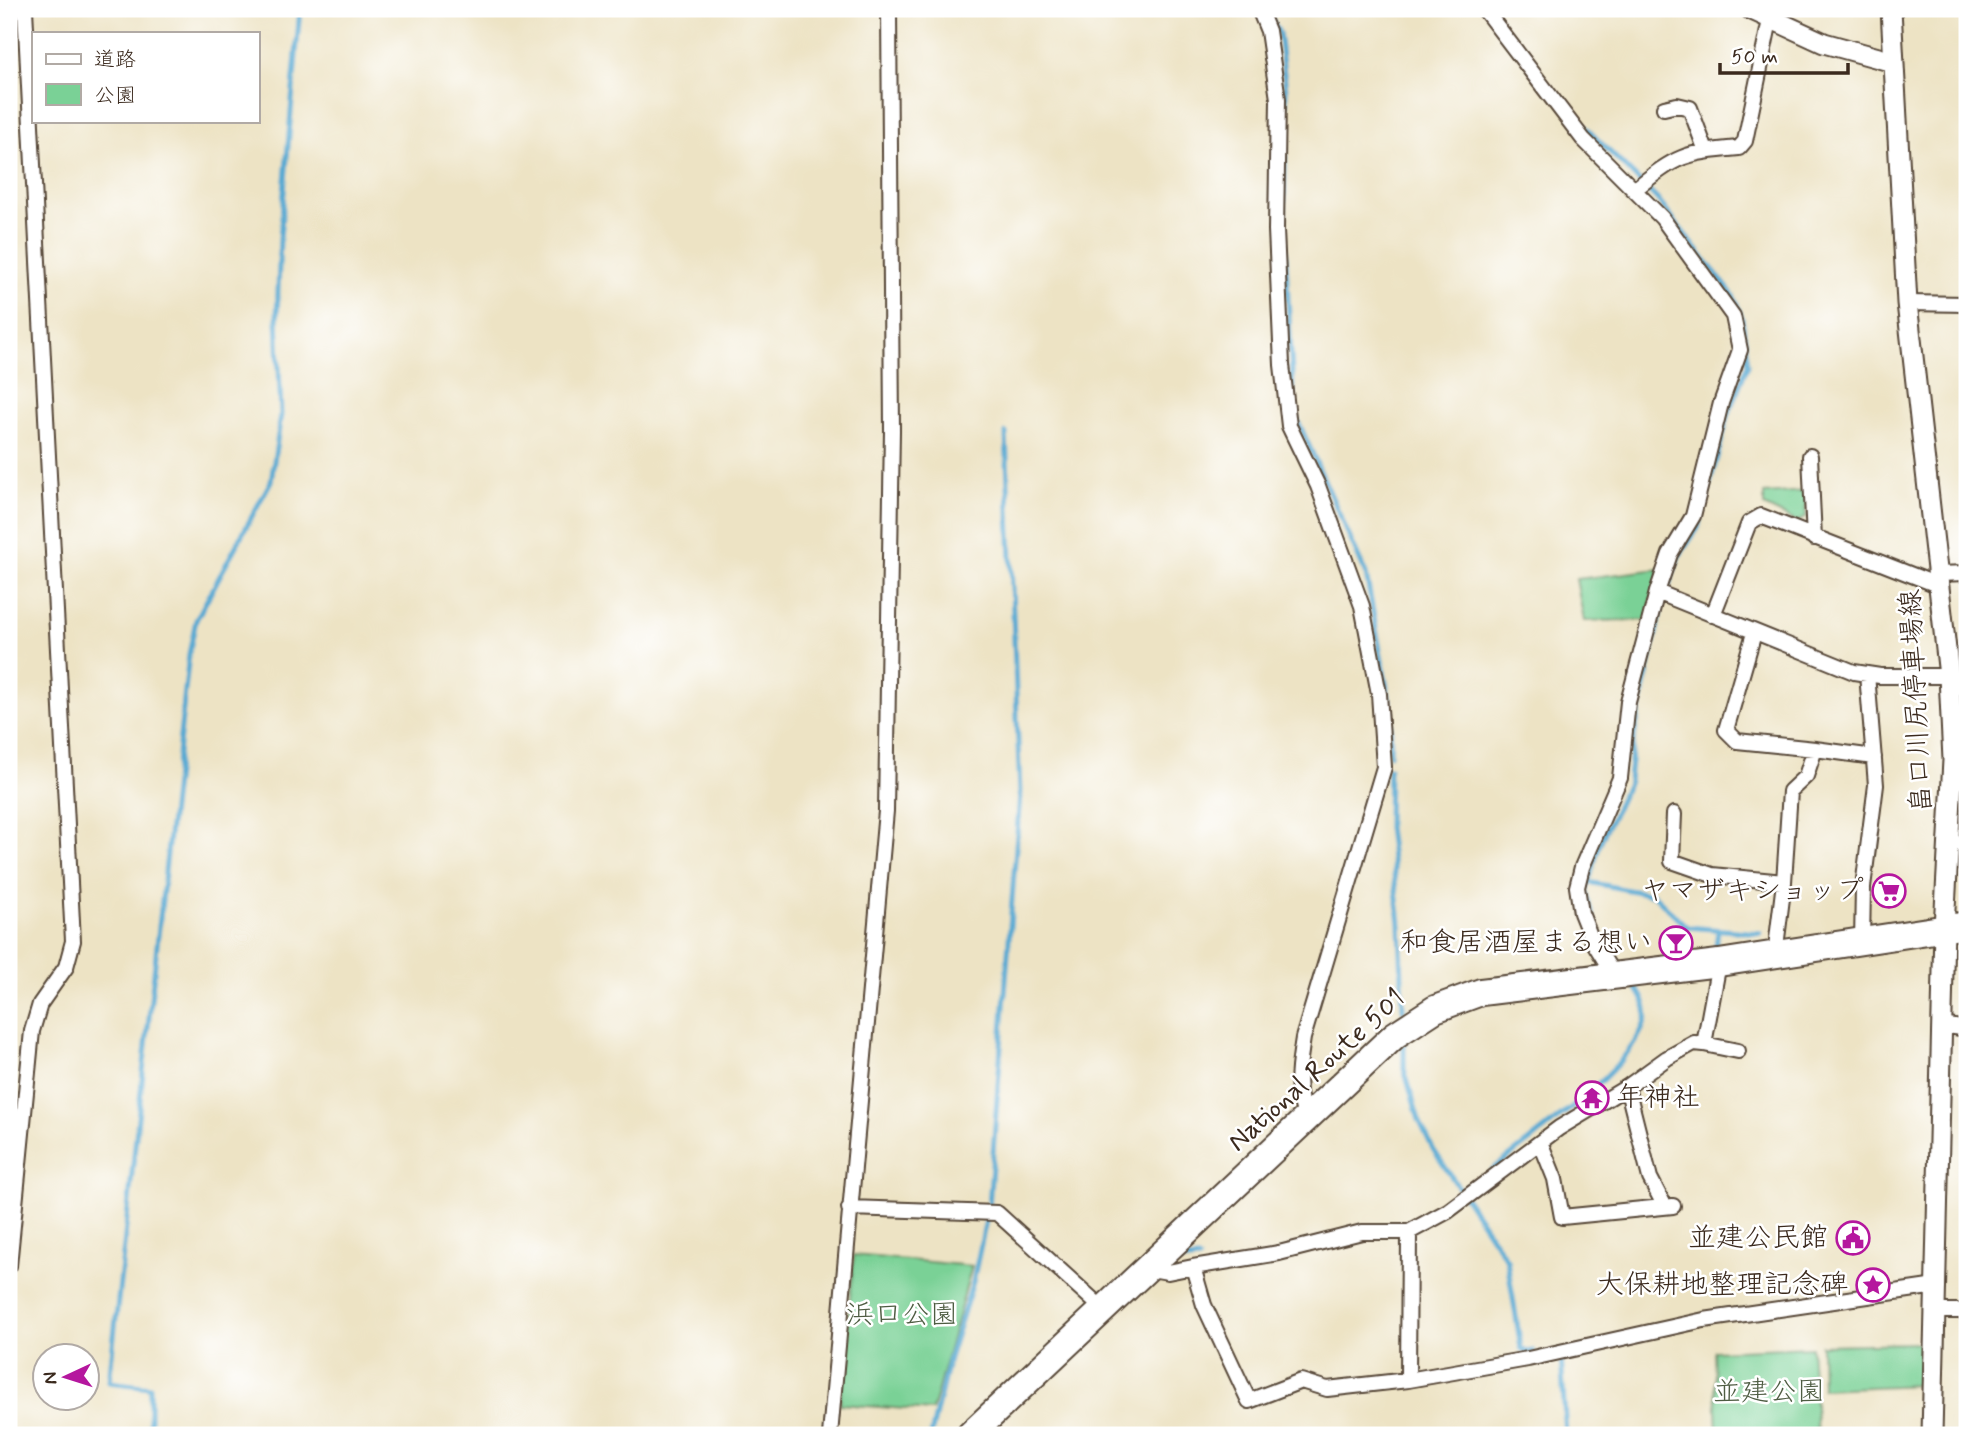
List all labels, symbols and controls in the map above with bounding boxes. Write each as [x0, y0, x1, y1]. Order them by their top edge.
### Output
legend [32, 32, 259, 122]
scale bar [1720, 32, 1848, 76]
text: 50 m [1731, 43, 1778, 71]
text: 道路 [94, 46, 136, 74]
text: 公園 [94, 82, 136, 110]
street label: 畠口川尻停車場線 [1893, 588, 1941, 814]
supermarket icon: ヤマザキショップ [1870, 872, 1908, 910]
place label: ヤマザキショップ [1641, 873, 1864, 910]
bar icon: 和食居酒屋まる想い [1657, 924, 1695, 962]
place label: 和食居酒屋まる想い [1400, 925, 1652, 962]
street label: National Route 501 [1220, 981, 1414, 1161]
temple icon: 年神社 [1573, 1079, 1611, 1117]
place label: 年神社 [1616, 1080, 1700, 1117]
public building icon: 並建公民館 [1834, 1219, 1872, 1257]
place label: 並建公民館 [1688, 1220, 1828, 1257]
place icon: 大保耕地整理記念碑 [1854, 1266, 1892, 1304]
place label: 大保耕地整理記念碑 [1596, 1267, 1848, 1304]
park label: 浜口公園 [846, 1297, 958, 1334]
north arrow [32, 1342, 102, 1412]
text: N [38, 1371, 63, 1385]
park label: 並建公園 [1713, 1374, 1825, 1411]

